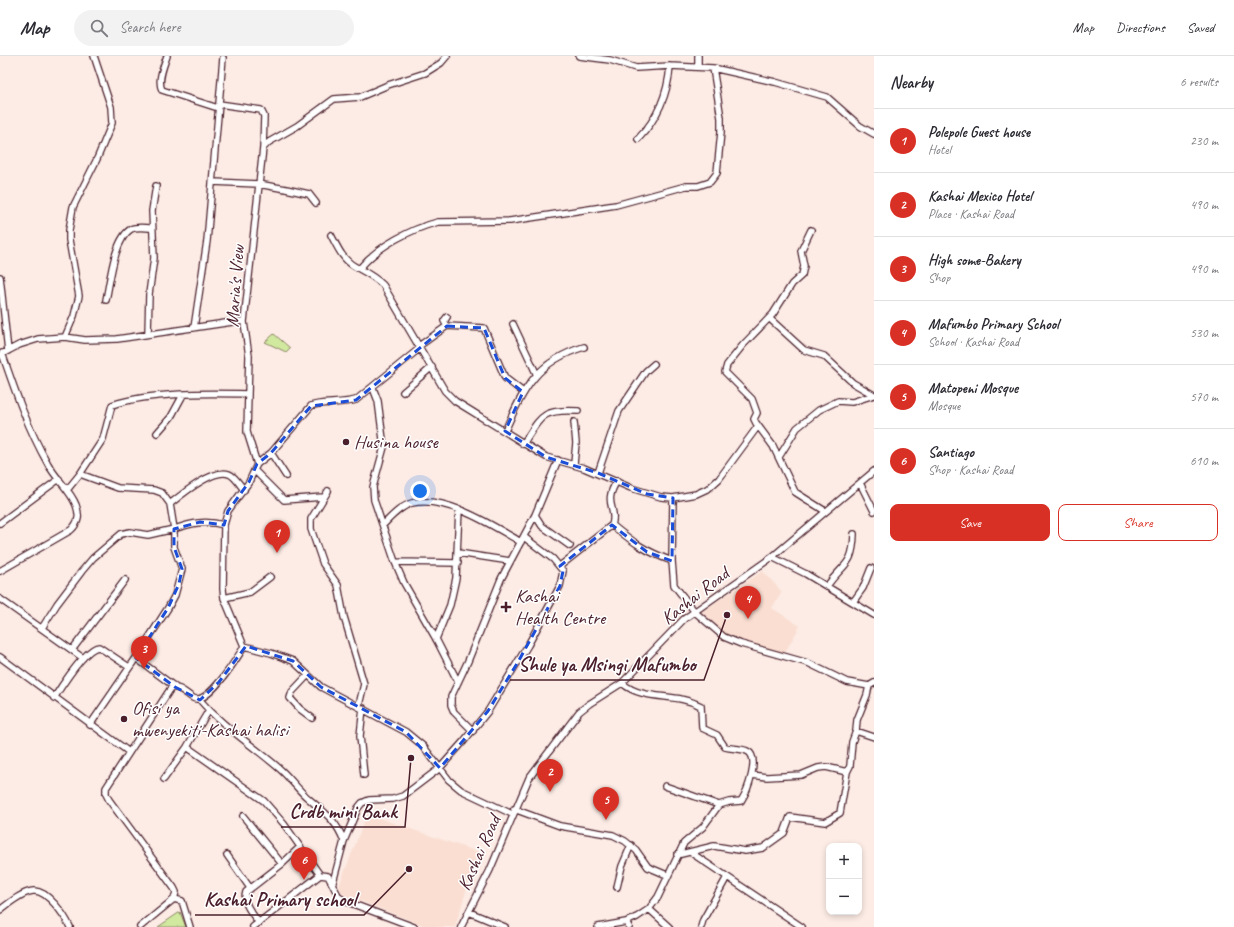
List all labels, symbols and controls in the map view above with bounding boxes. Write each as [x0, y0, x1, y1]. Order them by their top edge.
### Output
search box [74, 10, 354, 46]
text: Map [20, 16, 50, 40]
icon: search [88, 17, 110, 39]
text: Search here [120, 18, 181, 37]
text: Map [1073, 19, 1094, 36]
text: Directions [1116, 19, 1165, 36]
text: Saved [1187, 19, 1214, 36]
text: Nearby [890, 72, 933, 93]
text: 6 results [1180, 74, 1218, 90]
text: Polepole Guest house [928, 123, 1030, 142]
text: 1 [900, 133, 906, 149]
text: 230 m [1190, 133, 1218, 149]
text: Hotel [928, 142, 951, 158]
text: Kashai Mexico Hotel [928, 187, 1032, 206]
text: 2 [900, 197, 906, 213]
text: 490 m [1190, 197, 1218, 213]
text: Place · Kashai Road [928, 206, 1014, 222]
street label: Maria's View [220, 243, 250, 328]
text: High some-Bakery [928, 251, 1021, 270]
text: 3 [900, 261, 906, 277]
text: 490 m [1190, 261, 1218, 277]
text: Shop [928, 270, 950, 286]
text: Mafumbo Primary School [928, 315, 1059, 334]
text: 4 [900, 325, 906, 341]
text: 530 m [1190, 325, 1218, 341]
text: School · Kashai Road [928, 334, 1019, 350]
text: Matopeni Mosque [928, 379, 1018, 398]
text: 5 [900, 389, 906, 405]
text: 570 m [1190, 389, 1218, 405]
text: Mosque [928, 398, 960, 414]
place label: Husina house [354, 430, 440, 454]
marker: Husina house [341, 437, 351, 447]
text: Santiago [928, 443, 974, 462]
text: 6 [900, 453, 906, 469]
text: 610 m [1190, 453, 1218, 469]
text: Shop · Kashai Road [928, 462, 1013, 478]
your location [410, 481, 430, 501]
button: Save [890, 504, 1050, 541]
button: Share [1058, 504, 1218, 541]
pin: 1 [264, 520, 290, 553]
street label: Kashai Road [656, 560, 737, 630]
place label: Kashai Health Centre [515, 584, 607, 630]
pin: 4 [735, 586, 761, 619]
marker: Kashai Health Centre [500, 601, 512, 613]
pin: 3 [131, 636, 157, 669]
callout: Shule ya Msingi Mafumbo [510, 648, 704, 680]
text: Shule ya Msingi Mafumbo [518, 652, 698, 677]
place label: Ofisi ya mwenyekiti-Kashai halisi [132, 696, 290, 742]
marker: Ofisi ya mwenyekiti-Kashai halisi [119, 714, 129, 724]
pin: 2 [537, 759, 563, 792]
pin: 5 [593, 787, 619, 820]
callout: Crdb mini Bank [281, 795, 405, 827]
text: Crdb mini Bank [289, 799, 399, 824]
street label: Kashai Road [452, 808, 508, 894]
map controls [826, 843, 862, 915]
button: + [826, 843, 862, 879]
pin: 6 [291, 847, 317, 880]
button: − [826, 879, 862, 915]
callout: Kashai Primary school [195, 883, 364, 915]
text: Kashai Primary school [204, 887, 360, 912]

